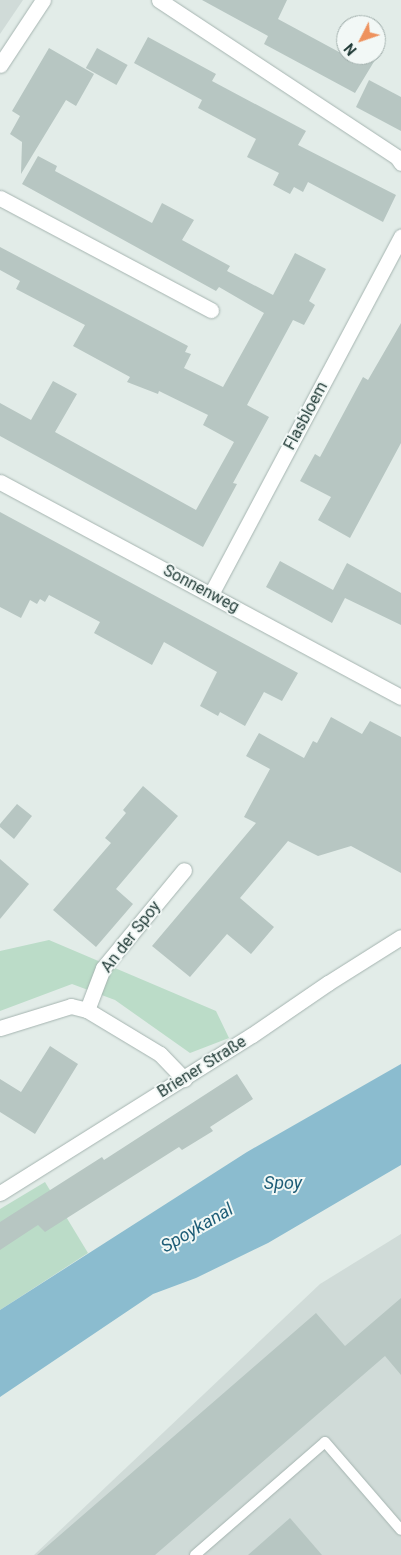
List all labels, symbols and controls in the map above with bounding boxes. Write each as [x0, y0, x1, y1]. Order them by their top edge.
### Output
north arrow [336, 15, 386, 65]
text: N [341, 40, 360, 58]
street label: Flasbloem [280, 379, 332, 453]
street label: Sonnenweg [160, 561, 242, 617]
street label: An der Spoy [97, 898, 165, 976]
street label: Briener Straße [154, 1032, 250, 1102]
water label: Spoy [264, 1172, 302, 1194]
water label: Spoykanal [157, 1199, 237, 1257]

